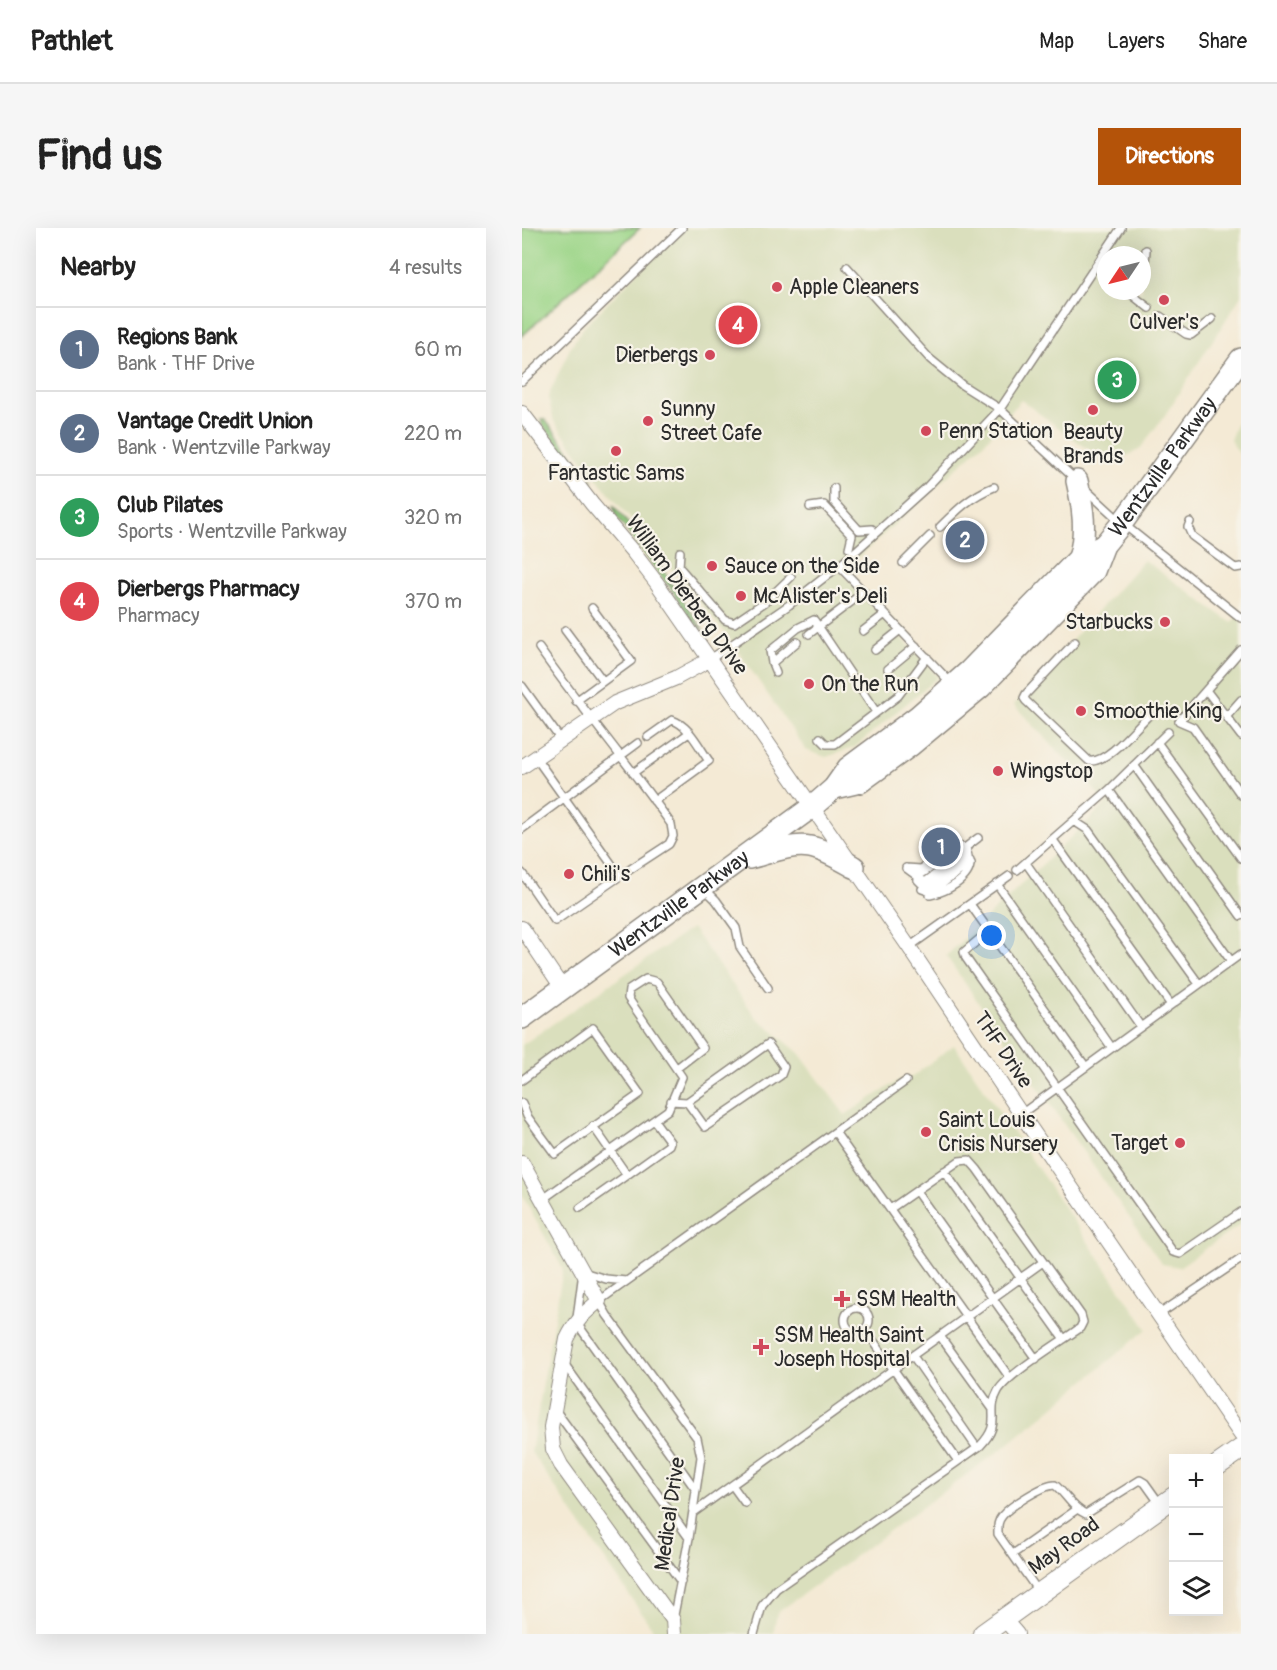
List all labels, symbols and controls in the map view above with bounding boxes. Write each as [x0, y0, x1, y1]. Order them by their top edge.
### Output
text: Pathlet [30, 24, 113, 59]
text: Map [1039, 28, 1074, 55]
text: Layers [1107, 28, 1165, 55]
text: Share [1198, 28, 1247, 55]
button: Directions [1098, 128, 1241, 185]
text: Find us [36, 130, 162, 182]
north arrow [1097, 246, 1151, 300]
text: Nearby [60, 251, 136, 283]
text: 4 results [389, 255, 462, 280]
place label: Apple Cleaners [789, 274, 920, 301]
marker: Apple Cleaners [770, 280, 784, 294]
marker: Culver's [1157, 293, 1171, 307]
pin: 4 [718, 302, 758, 348]
place label: Culver's [1129, 309, 1199, 336]
text: Regions Bank [117, 323, 237, 351]
text: 1 [76, 337, 83, 362]
text: 60 m [415, 337, 462, 362]
place label: Dierbergs [615, 342, 699, 369]
marker: Dierbergs [703, 348, 717, 362]
text: Bank · THF Drive [117, 351, 255, 376]
pin: 3 [1098, 358, 1136, 402]
street label: Wentzville Parkway [1103, 392, 1223, 543]
place label: Sunny Street Cafe [660, 396, 762, 447]
marker: Beauty Brands [1086, 403, 1100, 417]
text: Vantage Credit Union [117, 407, 313, 435]
marker: Sunny Street Cafe [641, 414, 655, 428]
place label: Penn Station [938, 418, 1053, 445]
place label: Beauty Brands [1063, 419, 1124, 470]
text: 2 [74, 421, 85, 446]
text: 220 m [404, 421, 462, 446]
marker: Penn Station [919, 424, 933, 438]
text: Bank · Wentzville Parkway [117, 435, 331, 460]
marker: Fantastic Sams [609, 444, 623, 458]
place label: Fantastic Sams [548, 460, 685, 487]
text: Club Pilates [117, 491, 223, 519]
text: 3 [74, 505, 85, 530]
text: 320 m [404, 505, 462, 530]
street label: William Dierberg Drive [620, 510, 755, 681]
pin: 2 [946, 518, 984, 562]
text: Sports · Wentzville Parkway [117, 519, 347, 544]
place label: Sauce on the Side [724, 553, 880, 580]
marker: Sauce on the Side [705, 559, 719, 573]
text: Dierbergs Pharmacy [117, 575, 299, 603]
place label: McAlister's Deli [753, 583, 887, 610]
text: 4 [74, 589, 85, 614]
text: 370 m [405, 589, 462, 614]
marker: McAlister's Deli [734, 589, 748, 603]
text: Pharmacy [117, 603, 200, 628]
place label: Starbucks [1065, 609, 1154, 636]
marker: Starbucks [1158, 615, 1172, 629]
place label: On the Run [821, 671, 919, 698]
marker: On the Run [802, 677, 816, 691]
place label: Smoothie King [1093, 698, 1222, 725]
marker: Smoothie King [1074, 704, 1088, 718]
place label: Wingstop [1010, 758, 1093, 785]
marker: Wingstop [991, 764, 1005, 778]
pin: 1 [922, 824, 960, 870]
street label: Wentzville Parkway [603, 844, 754, 964]
place label: Chili's [581, 861, 631, 888]
marker: Chili's [562, 867, 576, 881]
your location [977, 921, 1006, 950]
street label: THF Drive [967, 1006, 1039, 1094]
place label: Saint Louis Crisis Nursery [938, 1107, 1058, 1158]
marker: Saint Louis Crisis Nursery [919, 1125, 933, 1139]
place label: Target [1111, 1130, 1169, 1157]
marker: Target [1173, 1136, 1187, 1150]
place label: SSM Health [856, 1286, 956, 1313]
marker: SSM Health [833, 1290, 851, 1308]
place label: SSM Health Saint Joseph Hospital [774, 1322, 925, 1373]
marker: SSM Health Saint Joseph Hospital [752, 1338, 770, 1356]
map controls [1169, 1454, 1223, 1616]
button: + [1169, 1454, 1223, 1508]
street label: Medical Drive [649, 1455, 691, 1572]
button: − [1169, 1508, 1223, 1562]
street label: May Road [1023, 1511, 1105, 1581]
button: layers [1169, 1562, 1223, 1616]

